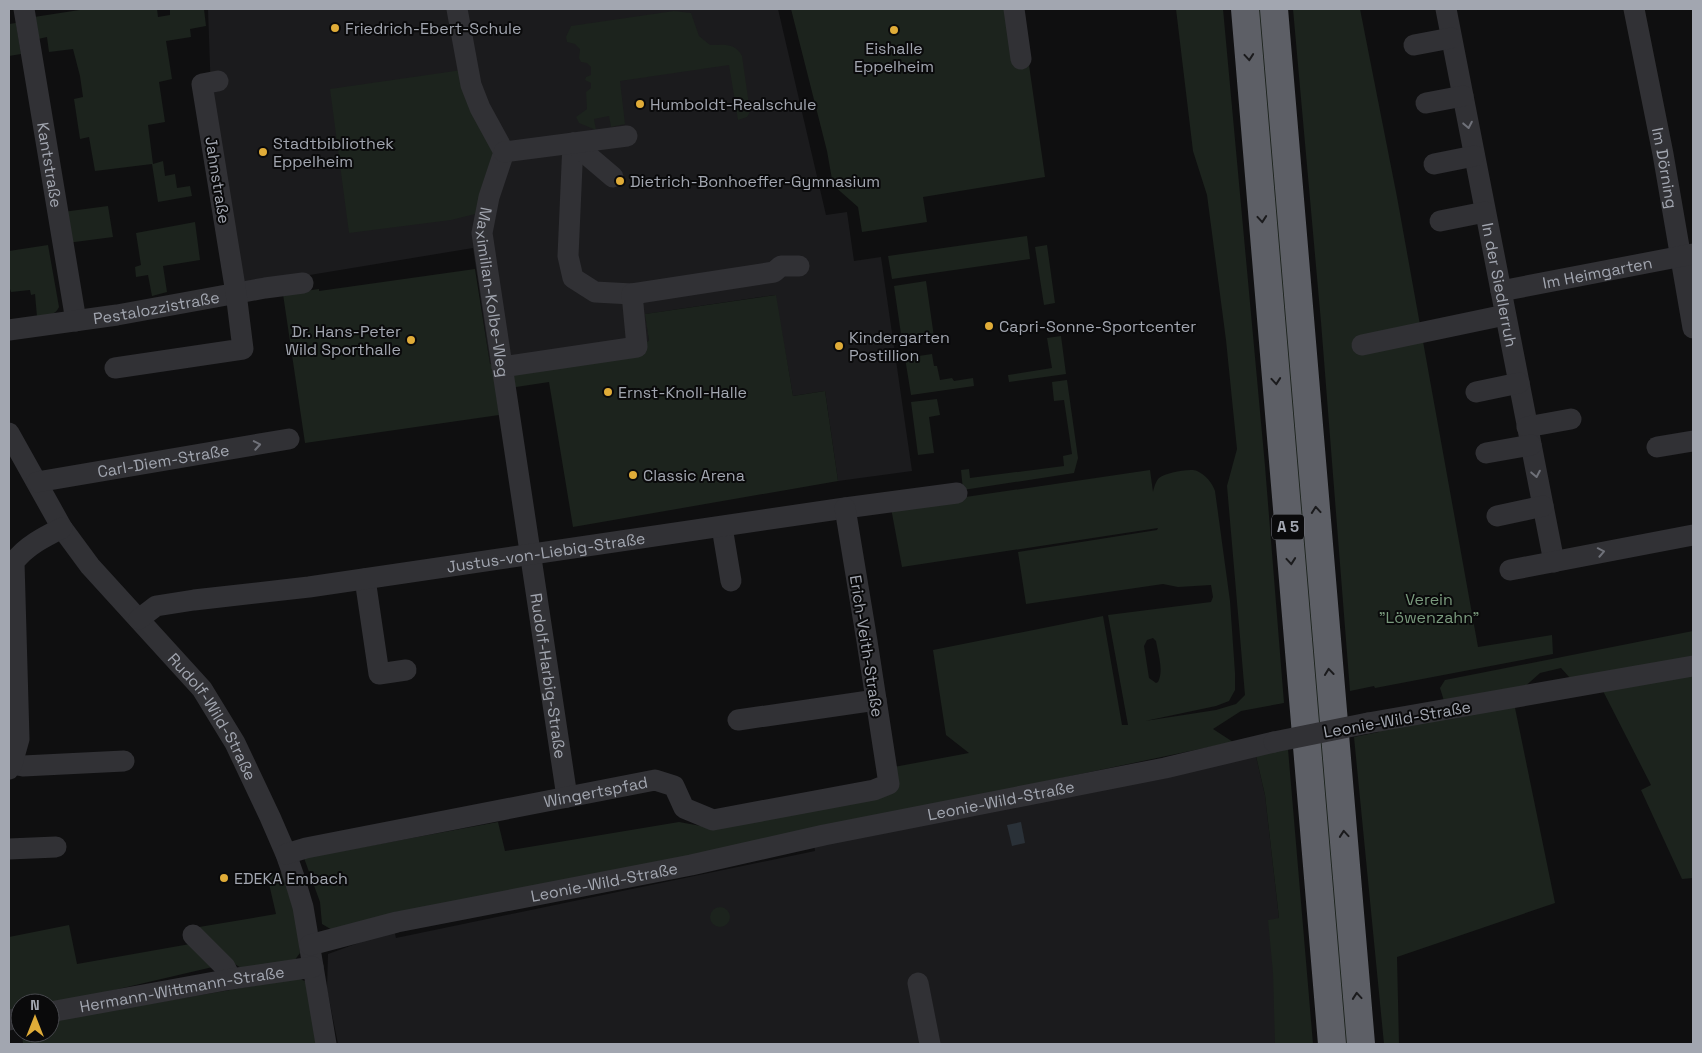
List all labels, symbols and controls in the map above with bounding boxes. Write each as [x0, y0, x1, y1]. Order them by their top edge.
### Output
place label: Friedrich-Ebert-Schule [345, 18, 521, 39]
marker: Friedrich-Ebert-Schule [329, 22, 341, 34]
marker: Eishalle Eppelheim [888, 24, 900, 36]
place label: Eishalle Eppelheim [854, 38, 934, 77]
one-way arrow [1243, 54, 1254, 62]
place label: Humboldt-Realschule [650, 94, 816, 115]
marker: Humboldt-Realschule [634, 98, 646, 110]
street label: Kantstraße [32, 121, 67, 209]
one-way arrow [1463, 121, 1473, 130]
street label: Im Dörning [1647, 126, 1682, 210]
place label: Stadtbibliothek Eppelheim [273, 133, 394, 172]
street label: Jahnstraße [200, 135, 235, 225]
marker: Stadtbibliothek Eppelheim [257, 146, 269, 158]
place label: Dietrich-Bonhoeffer-Gymnasium [630, 171, 880, 192]
marker: Dietrich-Bonhoeffer-Gymnasium [614, 175, 626, 187]
street label: Maximilian-Kolbe-Weg [471, 205, 514, 379]
one-way arrow [1257, 216, 1268, 224]
street label: In der Siedlerruh [1477, 221, 1522, 349]
street label: Im Heimgarten [1541, 252, 1654, 294]
street label: Pestalozzistraße [92, 287, 221, 329]
place label: Capri-Sonne-Sportcenter [999, 316, 1196, 337]
marker: Capri-Sonne-Sportcenter [983, 320, 995, 332]
place label: Dr. Hans-Peter Wild Sporthalle [285, 321, 401, 360]
place label: Kindergarten Postillion [849, 327, 950, 366]
marker: Dr. Hans-Peter Wild Sporthalle [405, 334, 417, 346]
marker: Kindergarten Postillion [833, 340, 845, 352]
one-way arrow [1270, 377, 1281, 385]
place label: Ernst-Knoll-Halle [618, 382, 747, 403]
marker: Ernst-Knoll-Halle [602, 386, 614, 398]
street label: Carl-Diem-Straße [96, 439, 231, 483]
one-way arrow [253, 440, 262, 450]
place label: Classic Arena [643, 465, 745, 486]
marker: Classic Arena [627, 469, 639, 481]
one-way arrow [1531, 469, 1541, 478]
one-way arrow [1310, 506, 1321, 514]
road number: A 5 [1272, 514, 1304, 540]
street label: Justus-von-Liebig-Straße [445, 528, 647, 578]
one-way arrow [1597, 548, 1606, 558]
one-way arrow [1285, 557, 1296, 565]
street label: Erich-Veith-Straße [845, 574, 888, 719]
park label: Verein "Löwenzahn" [1379, 589, 1479, 628]
street label: Rudolf-Harbig-Straße [525, 592, 571, 760]
street label: Rudolf-Wild-Straße [163, 648, 261, 784]
one-way arrow [1324, 668, 1335, 676]
street label: Leonie-Wild-Straße [1322, 696, 1472, 743]
street label: Wingertspfad [542, 772, 650, 812]
street label: Leonie-Wild-Straße [926, 776, 1076, 825]
one-way arrow [1339, 829, 1350, 837]
street label: Leonie-Wild-Straße [529, 858, 680, 907]
place label: EDEKA Embach [234, 868, 348, 889]
marker: EDEKA Embach [218, 872, 230, 884]
street label: Hermann-Wittmann-Straße [78, 961, 286, 1017]
one-way arrow [1352, 991, 1363, 999]
north arrow [10, 993, 60, 1043]
text: N [30, 996, 40, 1014]

